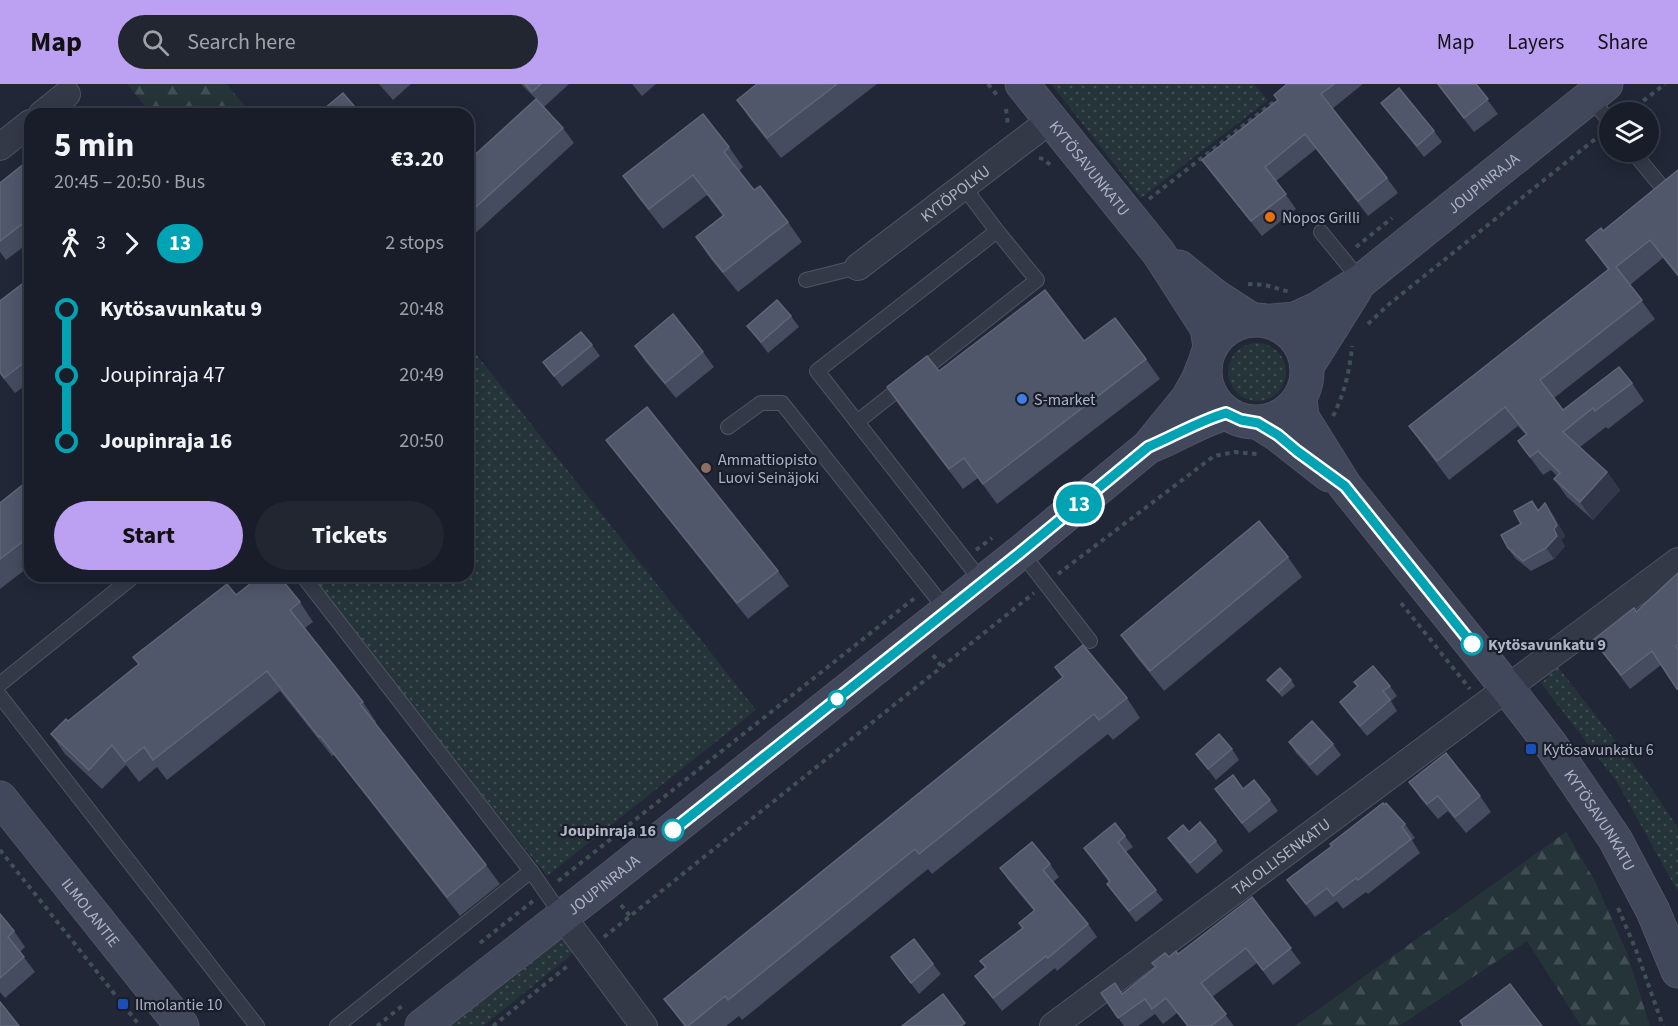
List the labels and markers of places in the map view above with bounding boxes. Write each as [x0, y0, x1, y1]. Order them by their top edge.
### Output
place label: Nopos Grilli [1282, 207, 1360, 229]
marker: Nopos Grilli [1263, 210, 1277, 224]
place label: S-market [1034, 389, 1096, 411]
marker: S-market [1015, 392, 1029, 406]
place label: Ammattiopisto Luovi Seinäjoki [718, 449, 819, 489]
marker: Ammattiopisto Luovi Seinäjoki [699, 461, 713, 475]
marker: Kytösavunkatu 9 [1461, 633, 1483, 655]
place label: Kytösavunkatu 9 [1488, 634, 1606, 656]
unlabelled marker [828, 690, 846, 708]
place label: Kytösavunkatu 6 [1543, 739, 1654, 761]
marker: Kytösavunkatu 6 [1524, 742, 1538, 756]
marker: Joupinraja 16 [662, 819, 684, 841]
place label: Joupinraja 16 [560, 820, 656, 842]
place label: Ilmolantie 10 [135, 994, 223, 1016]
marker: Ilmolantie 10 [116, 997, 130, 1011]

